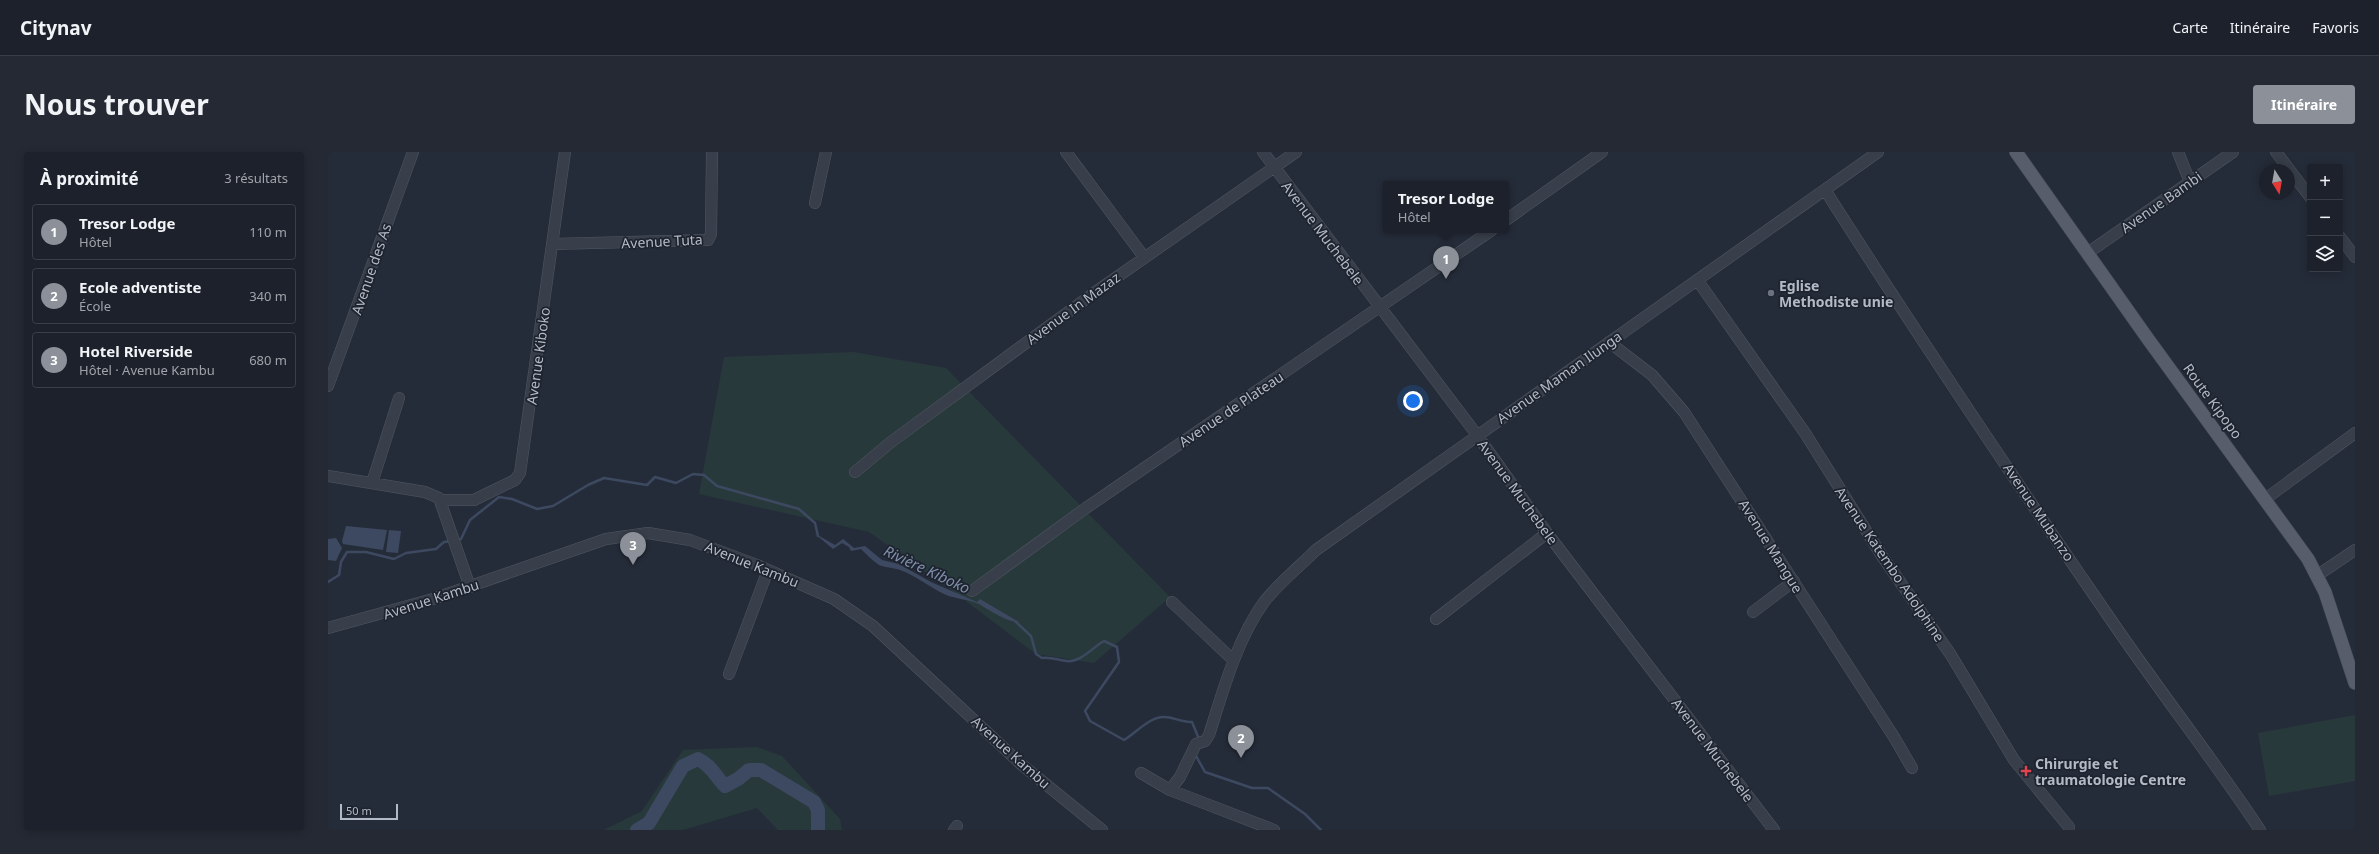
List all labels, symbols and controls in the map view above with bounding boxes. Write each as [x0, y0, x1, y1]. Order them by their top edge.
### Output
text: Citynav [20, 15, 92, 41]
text: Carte [2172, 18, 2208, 37]
text: Itinéraire [2230, 18, 2290, 37]
text: Favoris [2312, 18, 2359, 37]
text: Nous trouver [24, 85, 209, 123]
button: Itinéraire [2253, 85, 2355, 124]
north arrow [2259, 164, 2295, 200]
map controls [2307, 164, 2343, 272]
button: + [2307, 164, 2343, 200]
text: À proximité [40, 167, 139, 190]
street label: Avenue Bambi [2117, 167, 2205, 237]
text: 3 résultats [224, 169, 288, 187]
street label: Avenue Muchebele [1278, 177, 1368, 289]
popup [1383, 181, 1509, 233]
text: Tresor Lodge [1398, 188, 1494, 208]
button: − [2307, 200, 2343, 236]
text: Hôtel [1398, 208, 1431, 226]
text: Tresor Lodge [79, 213, 175, 233]
street label: Avenue des As [347, 221, 396, 317]
text: 1 [50, 223, 58, 241]
text: 110 m [249, 223, 287, 241]
street label: Avenue Tuta [621, 229, 703, 253]
text: Hôtel [79, 233, 112, 251]
button: layers [2307, 236, 2343, 272]
pin: 1 [1433, 246, 1459, 279]
street label: Avenue In Mazaz [1022, 267, 1124, 348]
place label: Eglise Methodiste unie [1779, 276, 1893, 311]
text: Ecole adventiste [79, 277, 202, 297]
text: 2 [50, 287, 58, 305]
text: 340 m [249, 287, 287, 305]
marker: Eglise Methodiste unie [1766, 288, 1776, 298]
text: École [79, 297, 111, 315]
street label: Avenue Kiboko [522, 306, 554, 406]
street label: Avenue Maman Ilunga [1493, 327, 1625, 427]
text: Hotel Riverside [79, 341, 193, 361]
text: 3 [50, 351, 58, 369]
text: 680 m [249, 351, 287, 369]
street label: Route Kipopo [2179, 359, 2247, 443]
text: Hôtel · Avenue Kambu [79, 361, 215, 379]
street label: Avenue de Plateau [1175, 367, 1287, 451]
your location [1403, 391, 1423, 411]
street label: Avenue Muchebele [1473, 436, 1563, 548]
street label: Avenue Mubanzo [1999, 459, 2079, 565]
street label: Avenue Katembo Adolphine [1831, 483, 1949, 645]
street label: Avenue Mangue [1735, 496, 1808, 597]
pin: 3 [620, 532, 646, 565]
street label: Avenue Kambu [702, 537, 802, 591]
water label: Rivière Kiboko [881, 540, 973, 598]
street label: Avenue Kambu [381, 575, 481, 623]
street label: Avenue Muchebele [1668, 694, 1758, 806]
street label: Avenue Kambu [968, 712, 1054, 792]
pin: 2 [1228, 725, 1254, 758]
place label: Chirurgie et traumatologie Centre [2035, 754, 2186, 789]
marker: Chirurgie et traumatologie Centre [2020, 765, 2032, 777]
scale bar [340, 802, 398, 821]
text: 50 m [346, 803, 372, 818]

